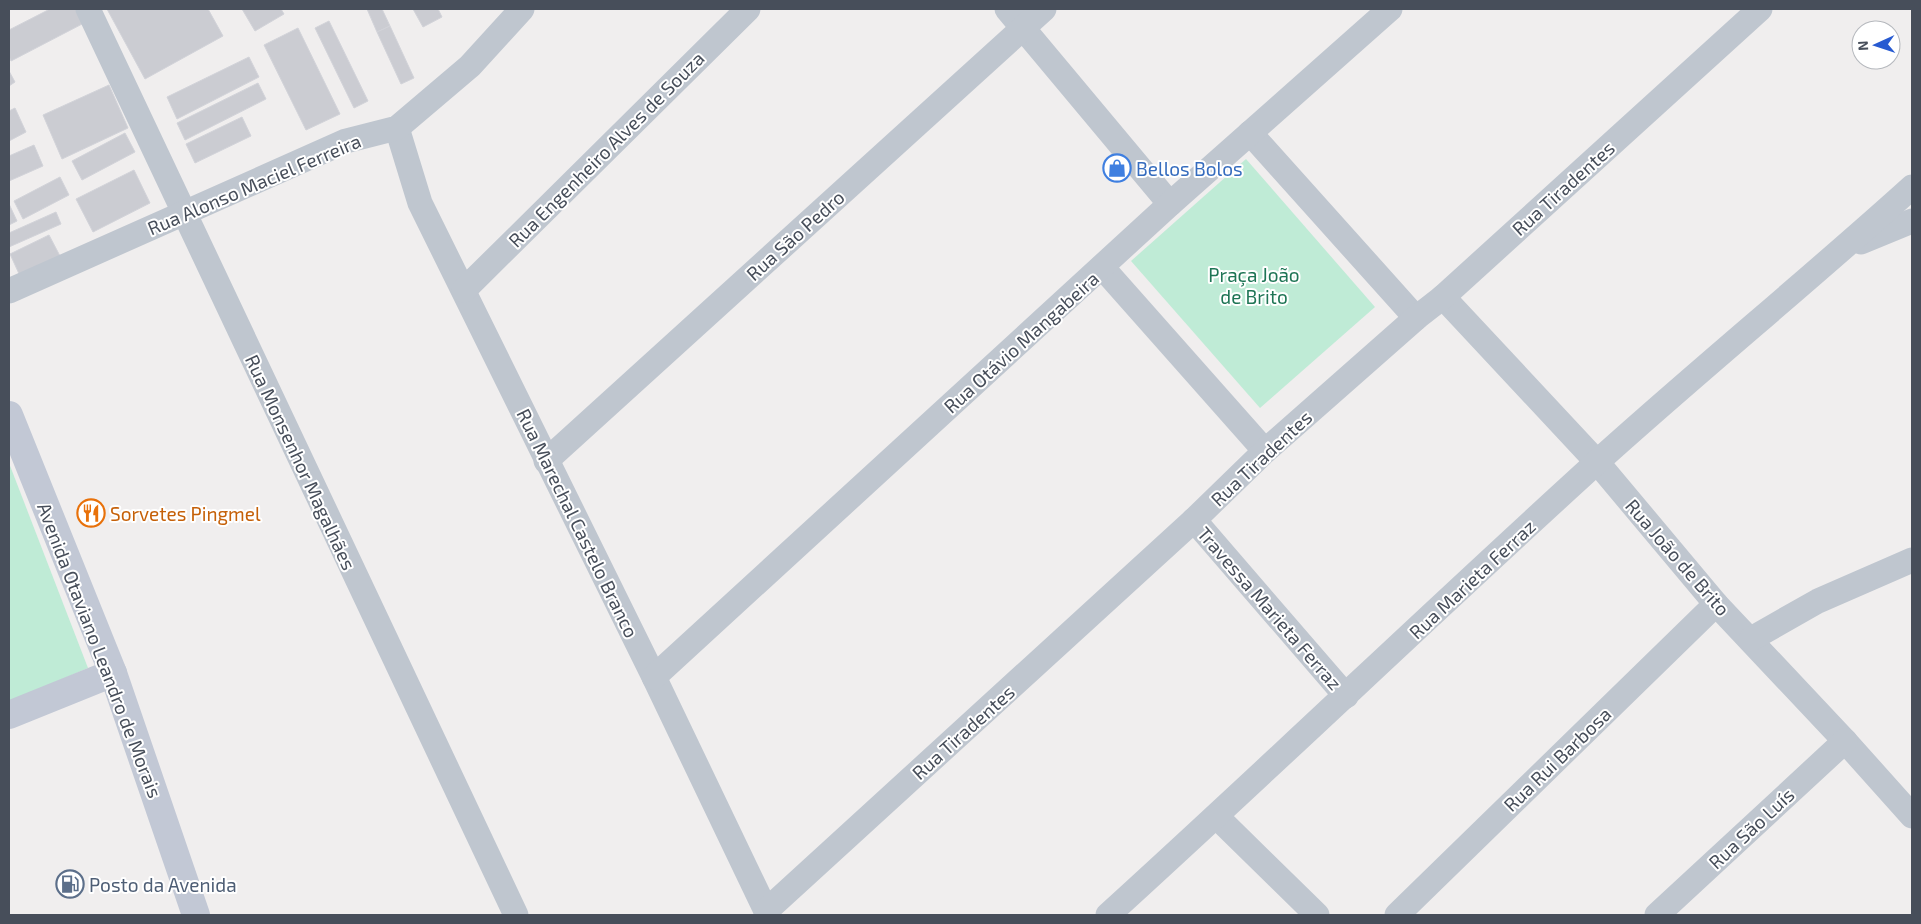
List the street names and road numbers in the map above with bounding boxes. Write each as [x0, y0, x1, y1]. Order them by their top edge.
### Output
street label: Rua Engenheiro Alves de Souza [503, 46, 709, 252]
street label: Rua Alonso Maciel Ferreira [144, 129, 364, 239]
street label: Rua Tiradentes [1507, 136, 1619, 240]
street label: Rua São Pedro [741, 185, 849, 285]
street label: Rua Otávio Mangabeira [939, 266, 1103, 418]
street label: Rua Monsenhor Magalhães [241, 351, 361, 573]
street label: Rua Marechal Castelo Branco [512, 405, 644, 641]
street label: Rua Tiradentes [1206, 405, 1316, 511]
street label: Rua João de Brito [1621, 494, 1735, 620]
street label: Avenida Otaviano Leandro de Morais [33, 499, 167, 801]
street label: Rua Marieta Ferraz [1404, 515, 1540, 643]
street label: Travessa Marieta Ferraz [1193, 522, 1347, 694]
street label: Rua Tiradentes [907, 680, 1019, 784]
street label: Rua Rui Barbosa [1499, 702, 1615, 816]
street label: Rua São Luís [1704, 783, 1798, 873]

